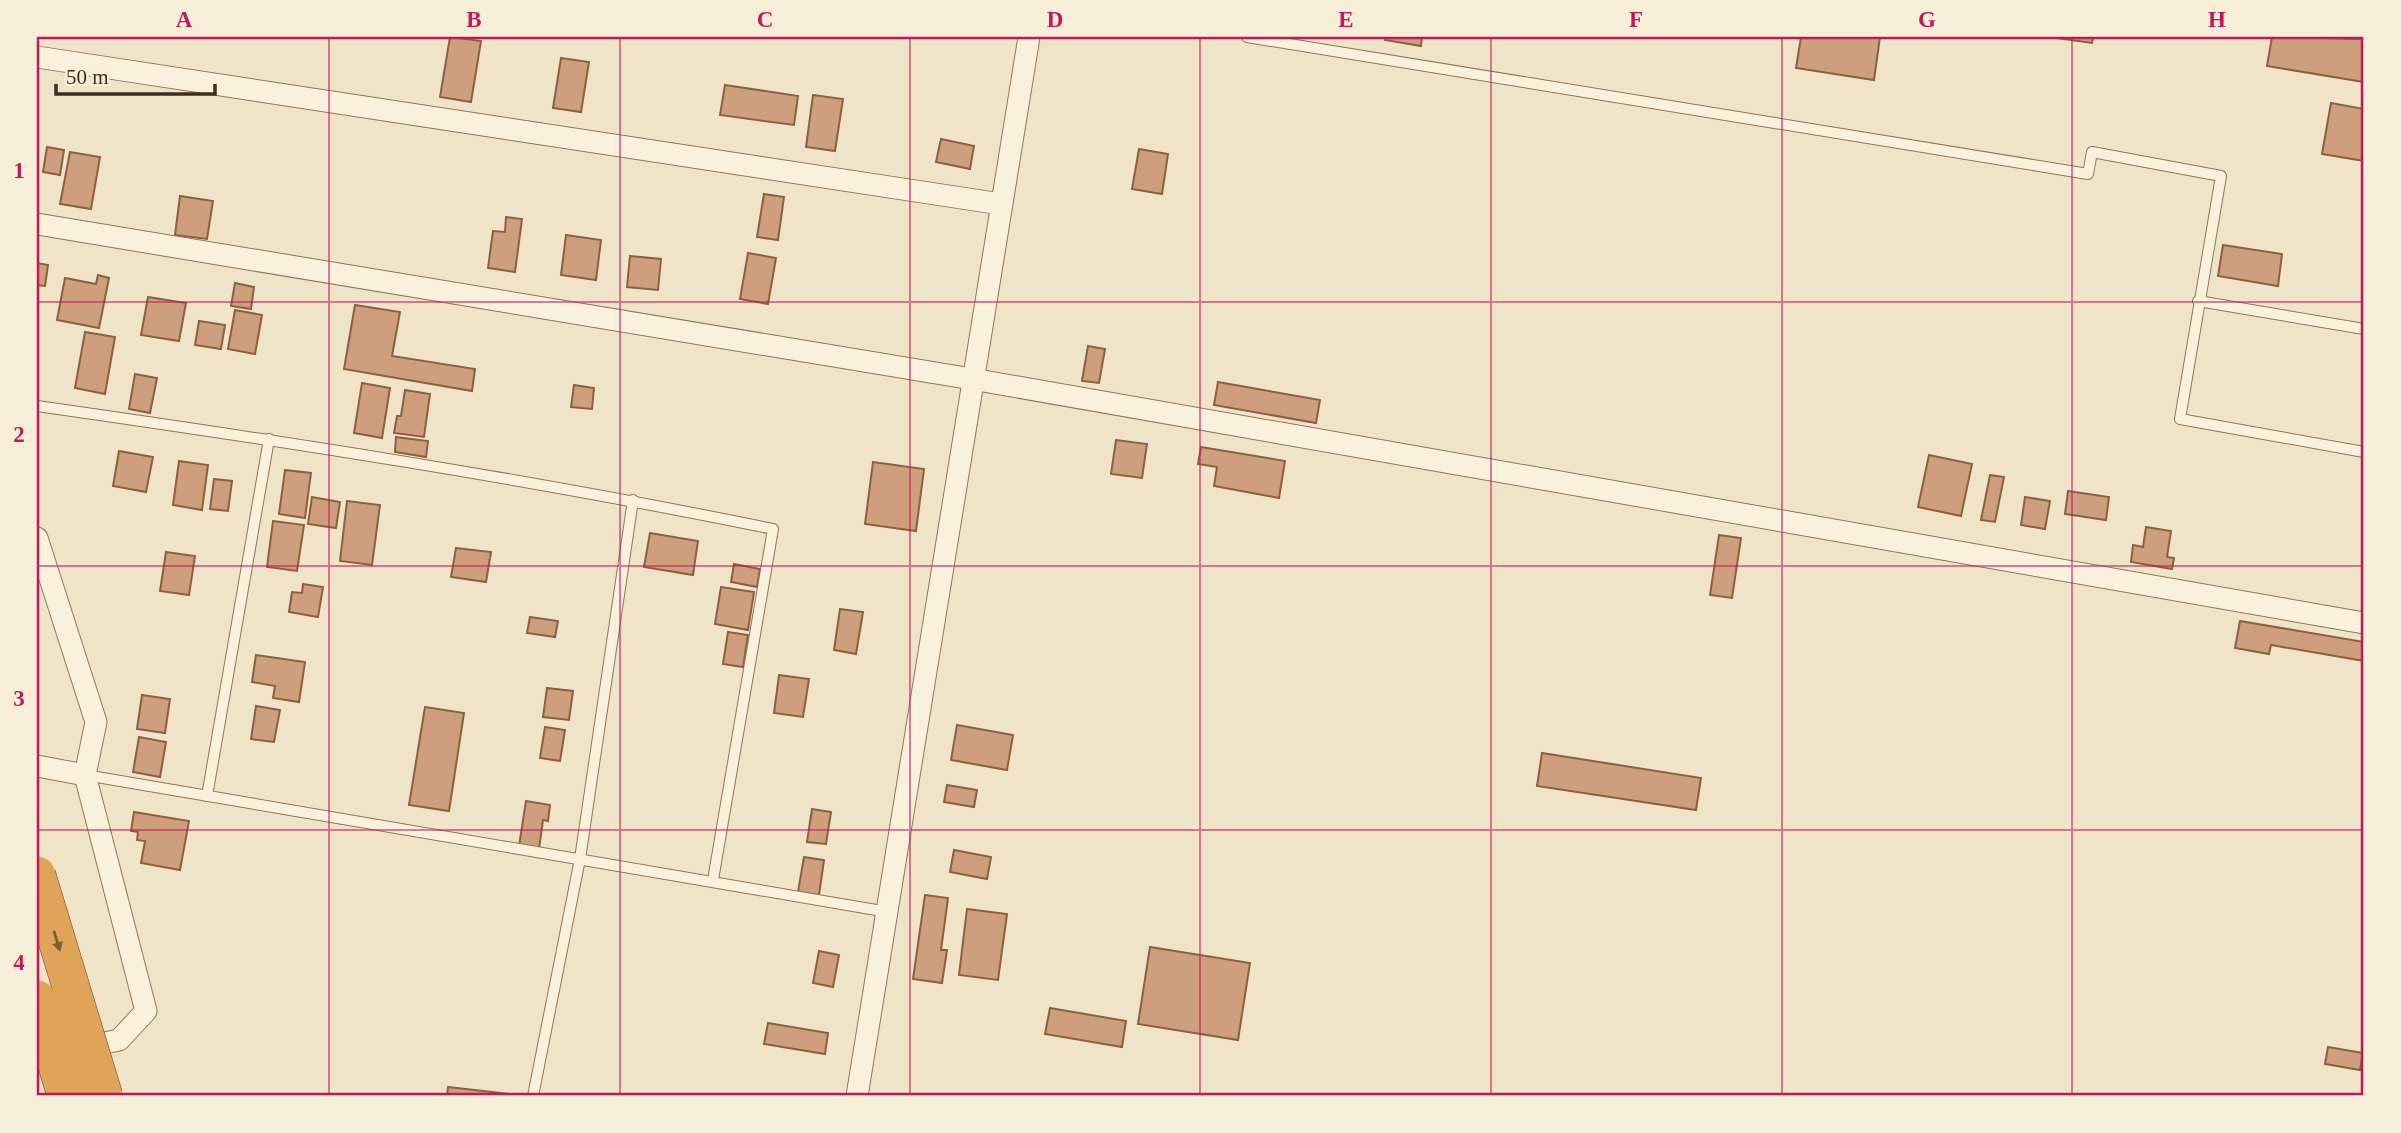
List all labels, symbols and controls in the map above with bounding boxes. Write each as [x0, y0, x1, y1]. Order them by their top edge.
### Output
text: A [176, 7, 193, 32]
text: B [466, 7, 482, 32]
text: C [757, 7, 773, 32]
text: D [1047, 7, 1063, 32]
text: E [1338, 7, 1354, 32]
text: F [1629, 7, 1643, 32]
text: G [1918, 7, 1936, 32]
text: H [2208, 7, 2226, 32]
scale bar [56, 52, 215, 96]
text: 50 m [66, 65, 109, 89]
text: 1 [13, 158, 25, 183]
text: 2 [13, 422, 25, 447]
text: 3 [13, 686, 25, 711]
one-way arrow [52, 930, 62, 951]
text: 4 [13, 950, 25, 975]

